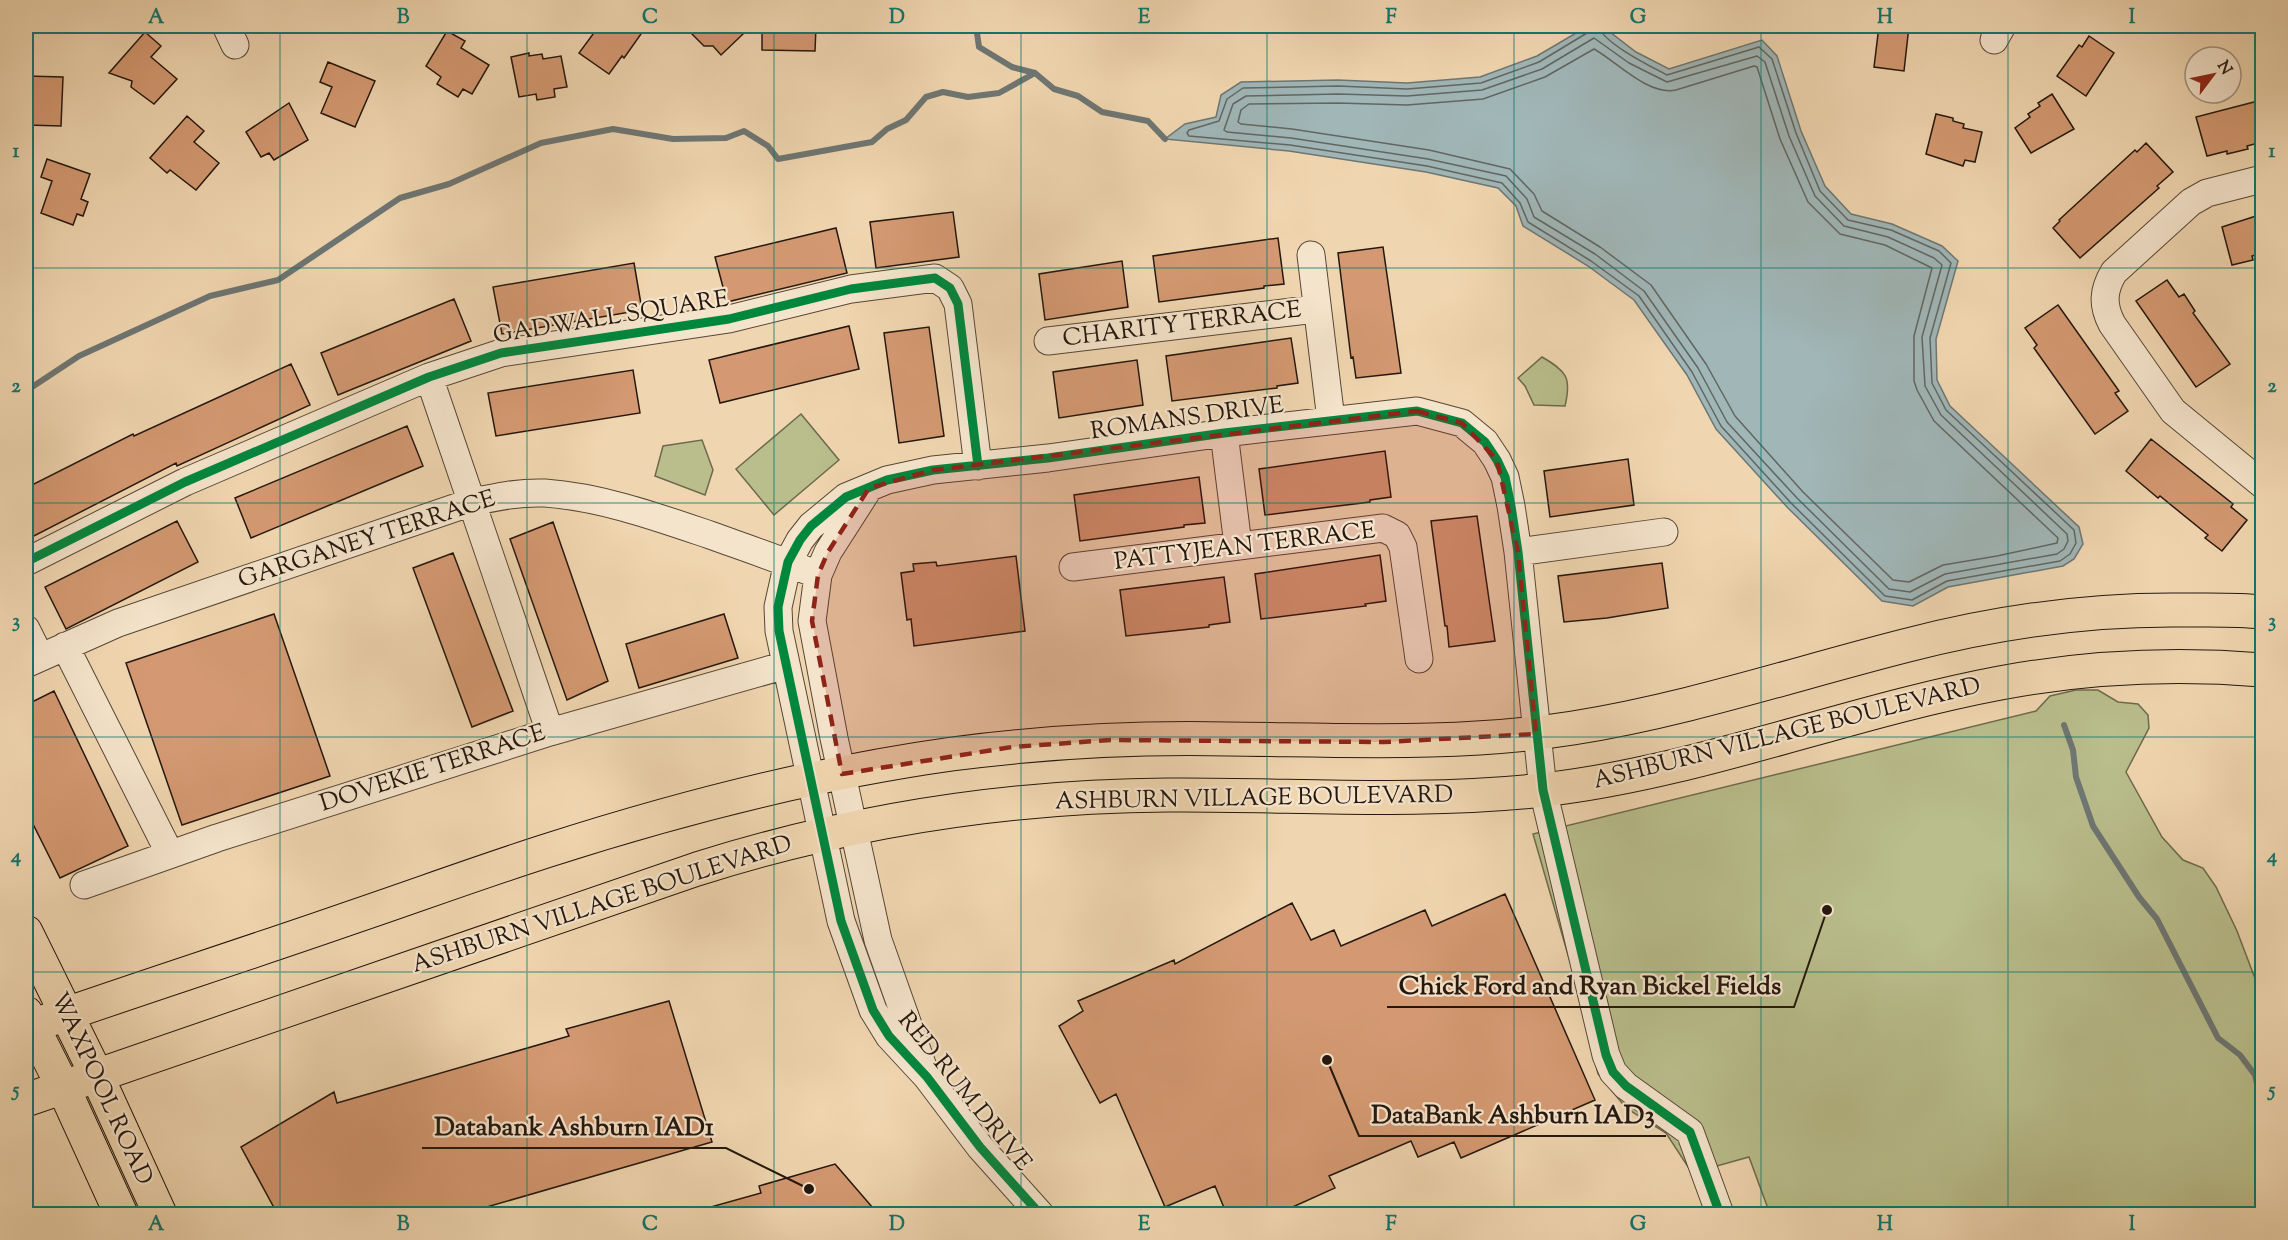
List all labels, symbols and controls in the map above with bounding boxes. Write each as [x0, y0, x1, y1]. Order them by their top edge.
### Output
text: A [148, 4, 165, 33]
text: B [397, 4, 410, 33]
text: C [642, 4, 658, 33]
text: D [889, 4, 905, 33]
text: E [1138, 4, 1151, 33]
text: F [1385, 4, 1397, 33]
text: G [1630, 4, 1647, 33]
text: H [1877, 4, 1893, 33]
text: I [2129, 4, 2136, 33]
north arrow [2183, 45, 2243, 105]
text: N [2210, 57, 2237, 80]
text: 1 [13, 138, 20, 167]
text: 1 [2269, 138, 2276, 167]
street label: GADWALL SQUARE [491, 282, 732, 353]
street label: CHARITY TERRACE [1061, 293, 1304, 356]
text: 2 [11, 373, 21, 402]
text: 2 [2267, 373, 2277, 402]
street label: ROMANS DRIVE [1088, 389, 1286, 449]
street label: GARGANEY TERRACE [234, 482, 500, 598]
street label: PATTYJEAN TERRACE [1113, 514, 1378, 580]
text: 3 [12, 608, 20, 637]
text: 3 [2268, 608, 2276, 637]
street label: ASHBURN VILLAGE BOULEVARD [1590, 669, 1984, 799]
street label: DOVEKIE TERRACE [316, 716, 551, 822]
street label: ASHBURN VILLAGE BOULEVARD [1055, 779, 1453, 819]
street label: ASHBURN VILLAGE BOULEVARD [407, 827, 797, 983]
text: 4 [10, 843, 21, 872]
text: 4 [2266, 843, 2277, 872]
callout: Chick Ford and Ryan Bickel Fields [1387, 963, 1794, 1007]
text: Chick Ford and Ryan Bickel Fields [1399, 969, 1781, 1006]
street label: WAXPOOL ROAD [41, 987, 161, 1191]
street label: RED RUM DRIVE [889, 1005, 1039, 1179]
text: 5 [11, 1077, 20, 1106]
text: 5 [2267, 1077, 2276, 1106]
callout: DataBank Ashburn IAD3 [1359, 1092, 1666, 1136]
text: DataBank Ashburn IAD3 [1371, 1098, 1655, 1135]
callout: Databank Ashburn IAD1 [422, 1104, 726, 1148]
text: Databank Ashburn IAD1 [434, 1110, 714, 1147]
text: A [148, 1211, 165, 1240]
text: B [397, 1211, 410, 1240]
text: C [642, 1211, 658, 1240]
text: D [889, 1211, 905, 1240]
text: E [1138, 1211, 1151, 1240]
text: F [1385, 1211, 1397, 1240]
text: G [1630, 1211, 1647, 1240]
text: H [1877, 1211, 1893, 1240]
text: I [2129, 1211, 2136, 1240]

